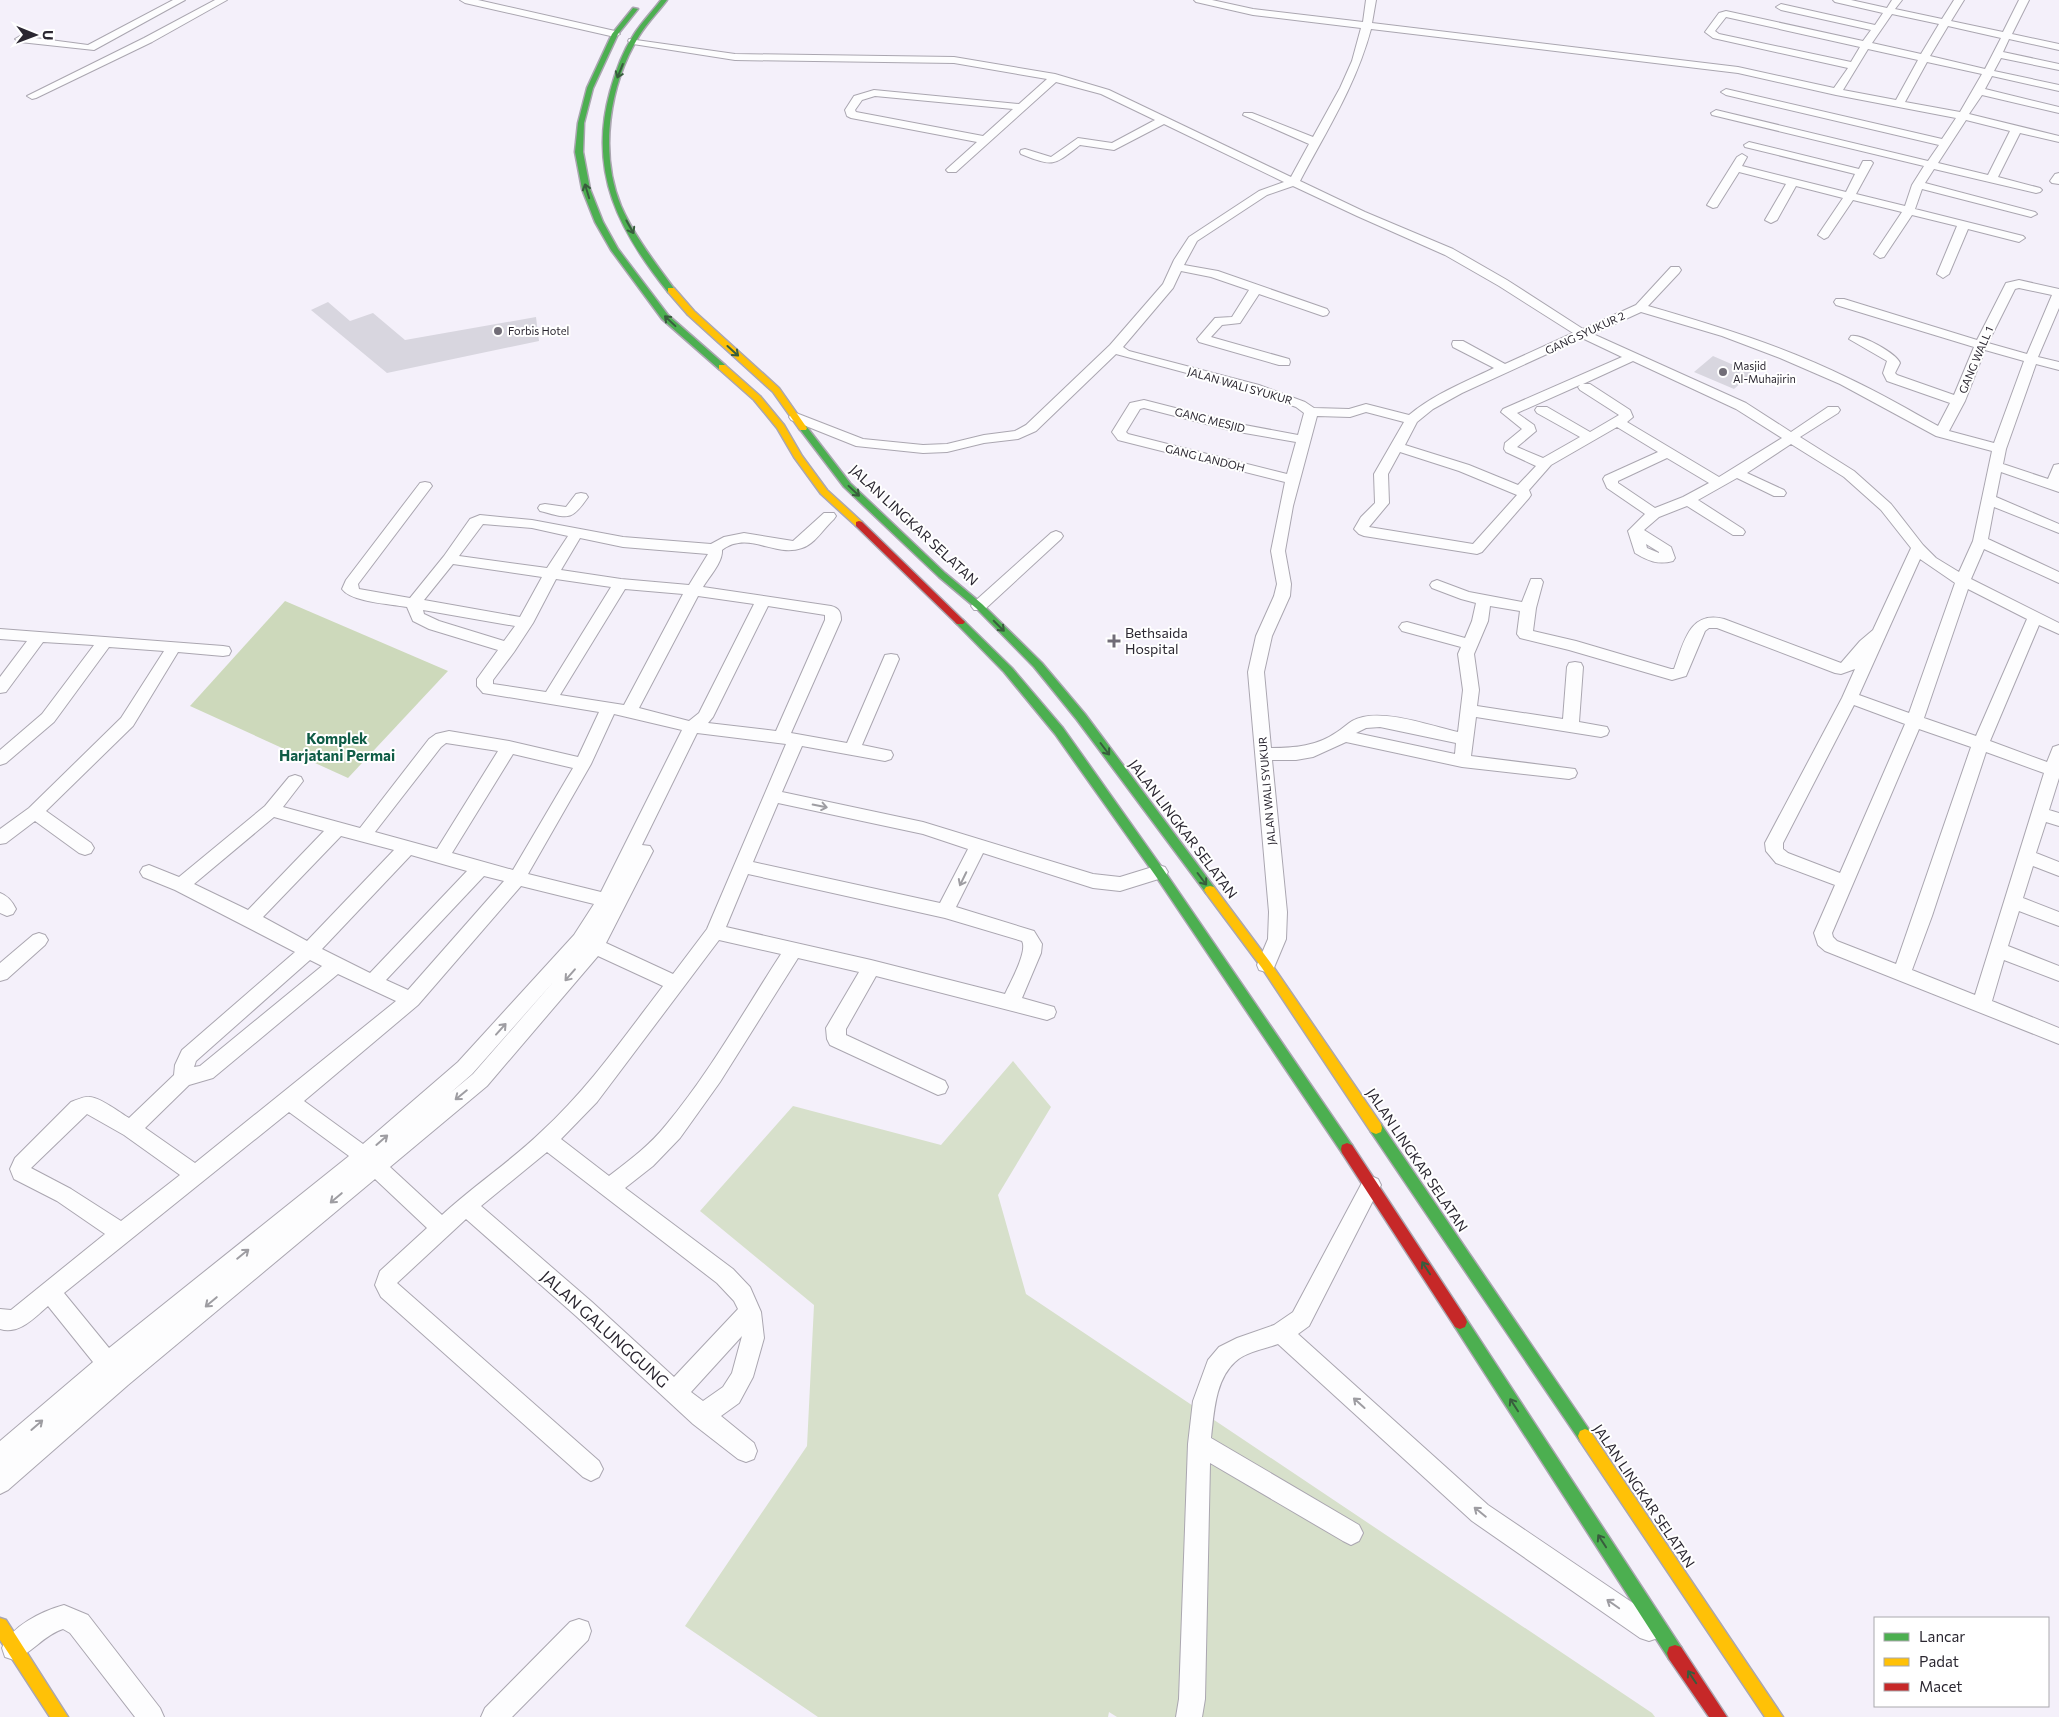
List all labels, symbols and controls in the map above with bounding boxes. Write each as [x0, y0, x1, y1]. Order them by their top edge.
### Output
north arrow [10, 10, 60, 60]
text: U [40, 30, 57, 40]
one-way arrow [615, 63, 625, 78]
one-way arrow [581, 183, 591, 199]
one-way arrow [625, 219, 635, 234]
street label: GANG SYUKUR 2 [1543, 308, 1627, 357]
one-way arrow [663, 315, 676, 327]
place label: Forbis Hotel [508, 324, 569, 337]
street label: GANG WALL 1 [1956, 324, 1996, 395]
marker: Forbis Hotel [492, 325, 504, 337]
one-way arrow [726, 345, 739, 356]
place label: Masjid Al-Muhajirin [1733, 359, 1796, 385]
street label: JALAN WALI SYUKUR [1186, 364, 1295, 408]
marker: Masjid Al-Muhajirin [1717, 366, 1729, 378]
street label: GANG MESJID [1173, 404, 1247, 436]
street label: GANG LANDOH [1164, 441, 1246, 474]
street label: JALAN LINGKAR SELATAN [847, 461, 982, 589]
one-way arrow [848, 485, 860, 497]
one-way arrow [993, 620, 1005, 632]
place label: Bethsaida Hospital [1125, 624, 1188, 657]
marker: Bethsaida Hospital [1107, 634, 1121, 648]
district label: Komplek Harjatani Permai [279, 729, 395, 764]
street label: JALAN WALI SYUKUR [1255, 736, 1279, 846]
one-way arrow [1099, 742, 1110, 755]
street label: JALAN LINGKAR SELATAN [1126, 756, 1241, 901]
one-way arrow [811, 801, 827, 811]
one-way arrow [958, 871, 967, 886]
one-way arrow [1196, 872, 1207, 885]
one-way arrow [565, 969, 576, 982]
one-way arrow [495, 1022, 506, 1035]
street label: JALAN LINGKAR SELATAN [1363, 1085, 1472, 1235]
one-way arrow [455, 1090, 468, 1101]
one-way arrow [376, 1134, 389, 1146]
one-way arrow [329, 1193, 342, 1204]
one-way arrow [236, 1248, 249, 1259]
one-way arrow [1420, 1262, 1430, 1276]
street label: JALAN GALUNGGUNG [537, 1266, 673, 1391]
one-way arrow [204, 1297, 217, 1308]
one-way arrow [1352, 1397, 1365, 1409]
one-way arrow [1509, 1398, 1519, 1412]
one-way arrow [30, 1419, 43, 1430]
street label: JALAN LINGKAR SELATAN [1590, 1421, 1699, 1571]
one-way arrow [1474, 1506, 1487, 1517]
one-way arrow [1597, 1534, 1608, 1548]
one-way arrow [1607, 1599, 1621, 1609]
legend [1874, 1617, 2049, 1707]
text: Lancar [1919, 1627, 1965, 1645]
text: Padat [1919, 1652, 1959, 1670]
one-way arrow [1687, 1670, 1697, 1684]
text: Macet [1919, 1677, 1962, 1695]

